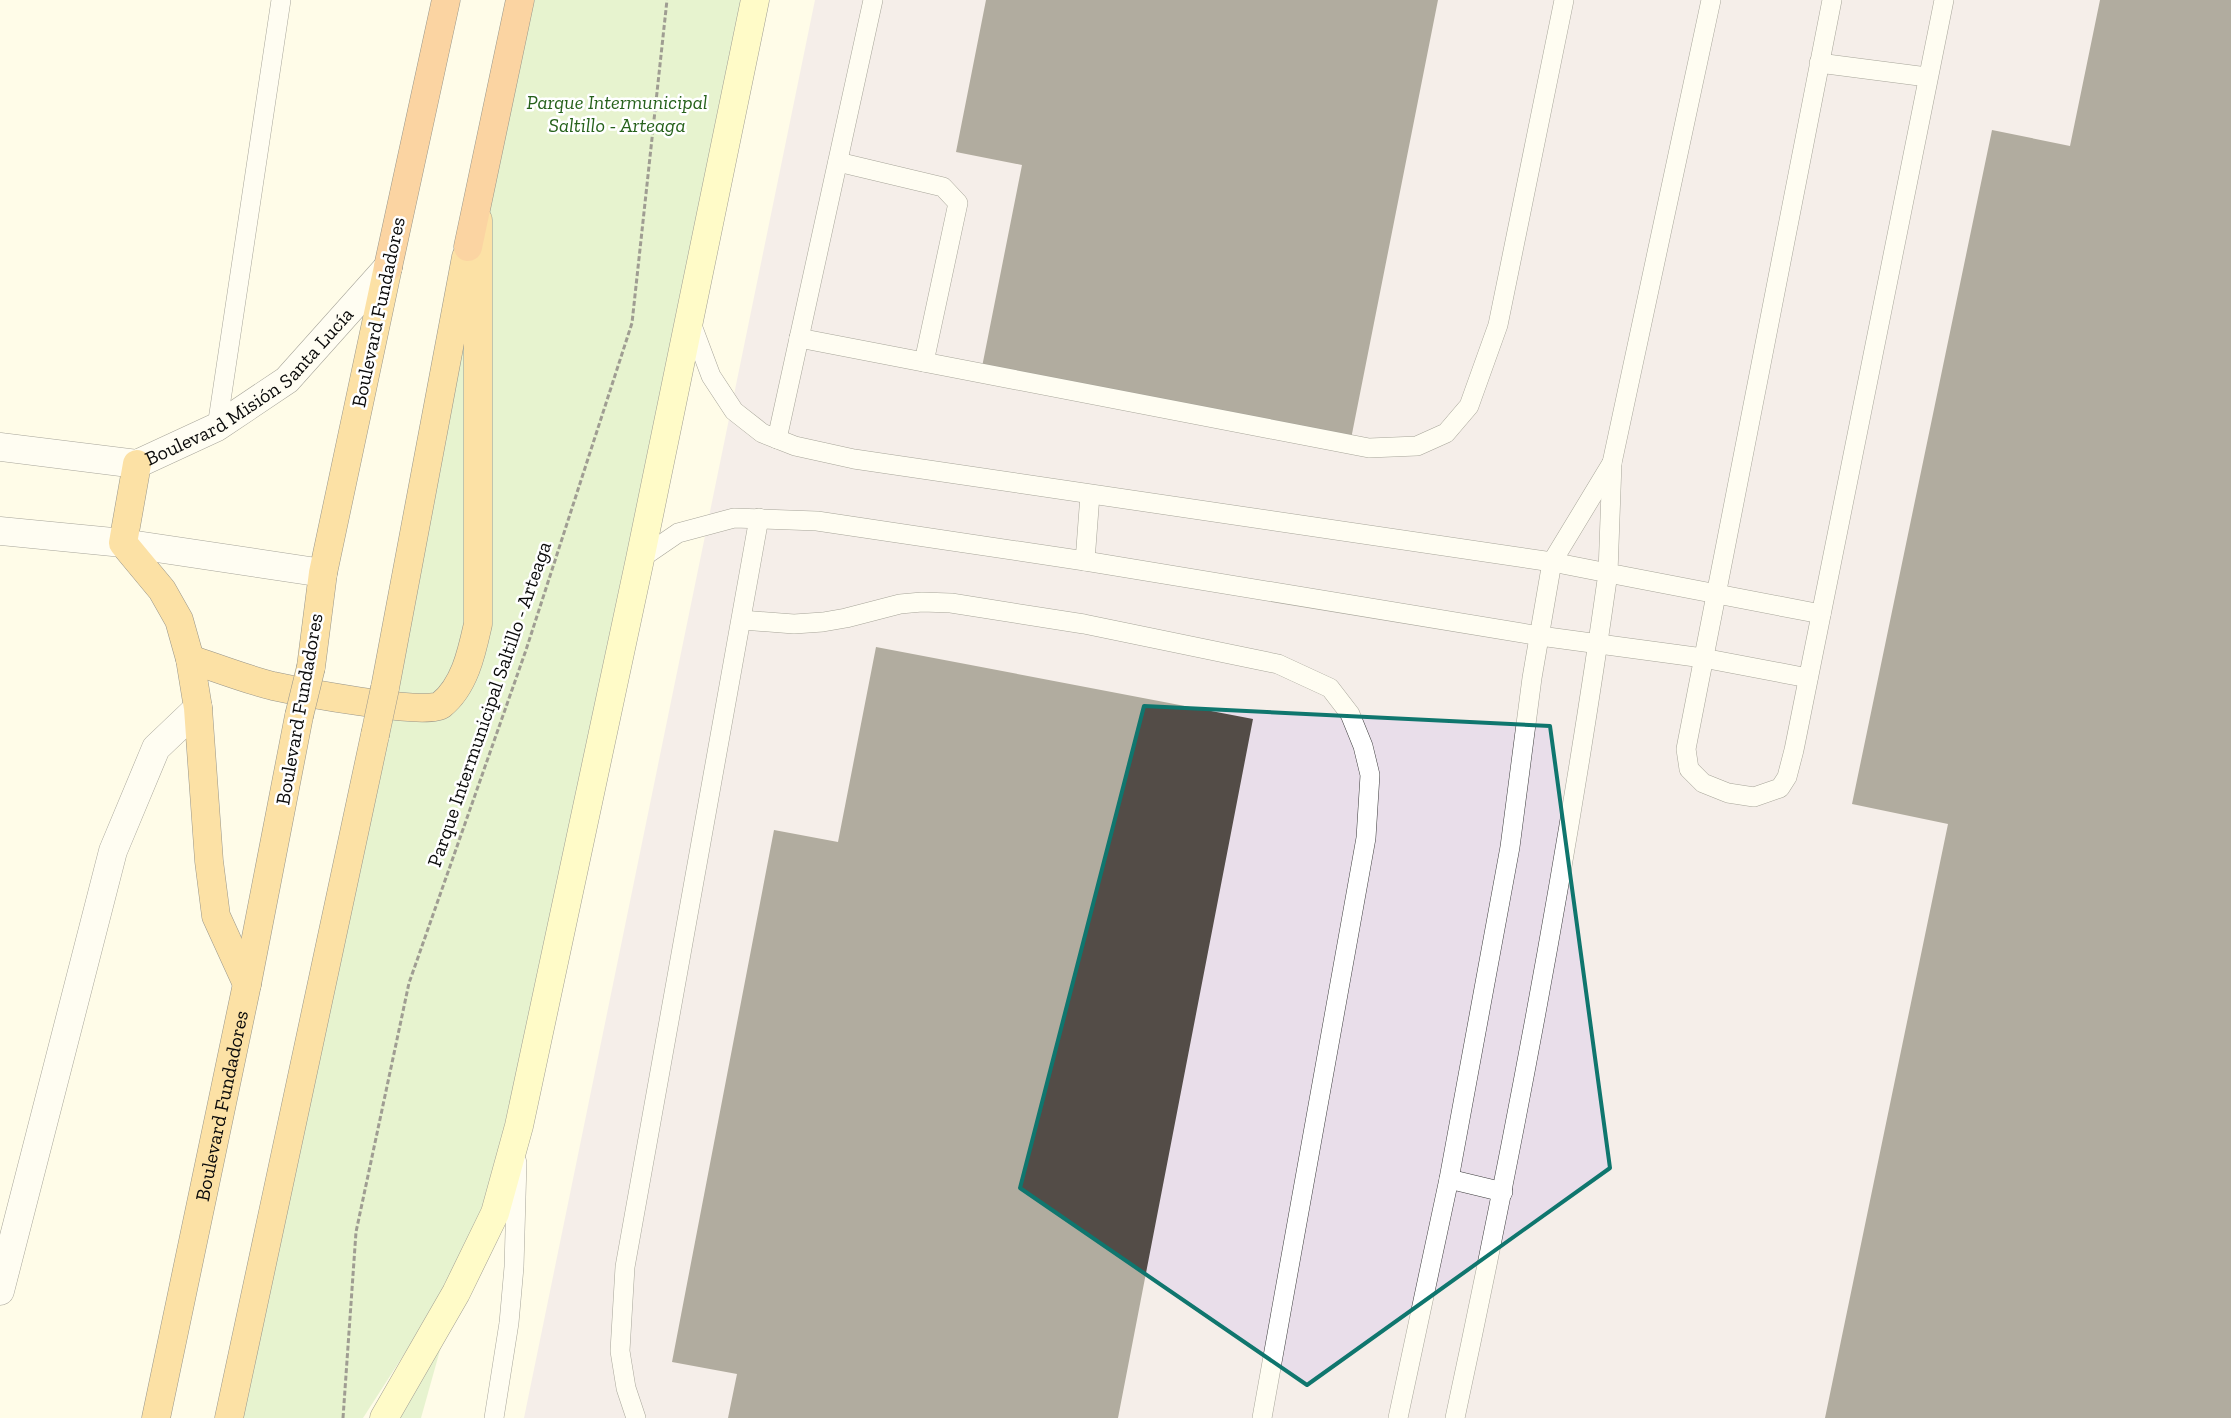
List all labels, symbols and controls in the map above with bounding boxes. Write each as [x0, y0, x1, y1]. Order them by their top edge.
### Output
park label: Parque Intermunicipal Saltillo - Arteaga [526, 90, 708, 137]
street label: Boulevard Fundadores [346, 215, 410, 409]
street label: Boulevard Misión Santa Lucía [141, 302, 358, 471]
street label: Parque Intermunicipal Saltillo - Arteaga [422, 538, 556, 870]
street label: Boulevard Fundadores [270, 611, 328, 807]
street label: Boulevard Fundadores [190, 1008, 253, 1203]

